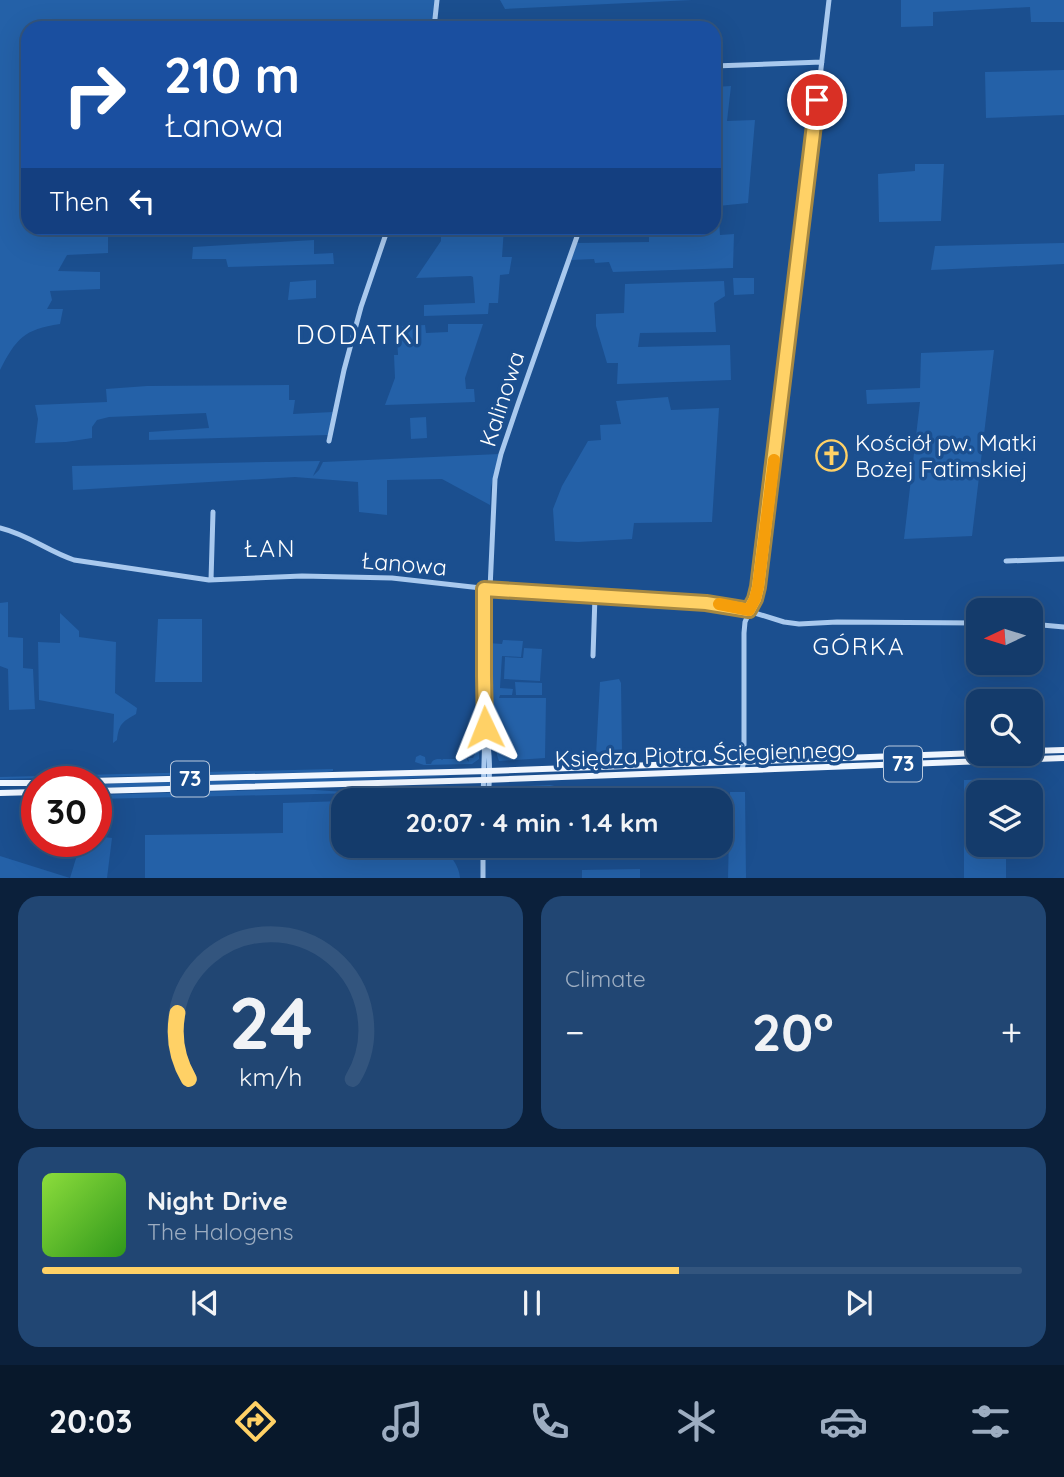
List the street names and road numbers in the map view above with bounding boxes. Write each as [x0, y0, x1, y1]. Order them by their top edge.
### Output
street label: Kalinowa [473, 348, 530, 450]
street label: Łanowa [360, 545, 448, 582]
street label: Księdza Piotra Ściegiennego [554, 734, 856, 773]
road number: 73 [884, 746, 922, 782]
road number: 73 [171, 762, 209, 796]

